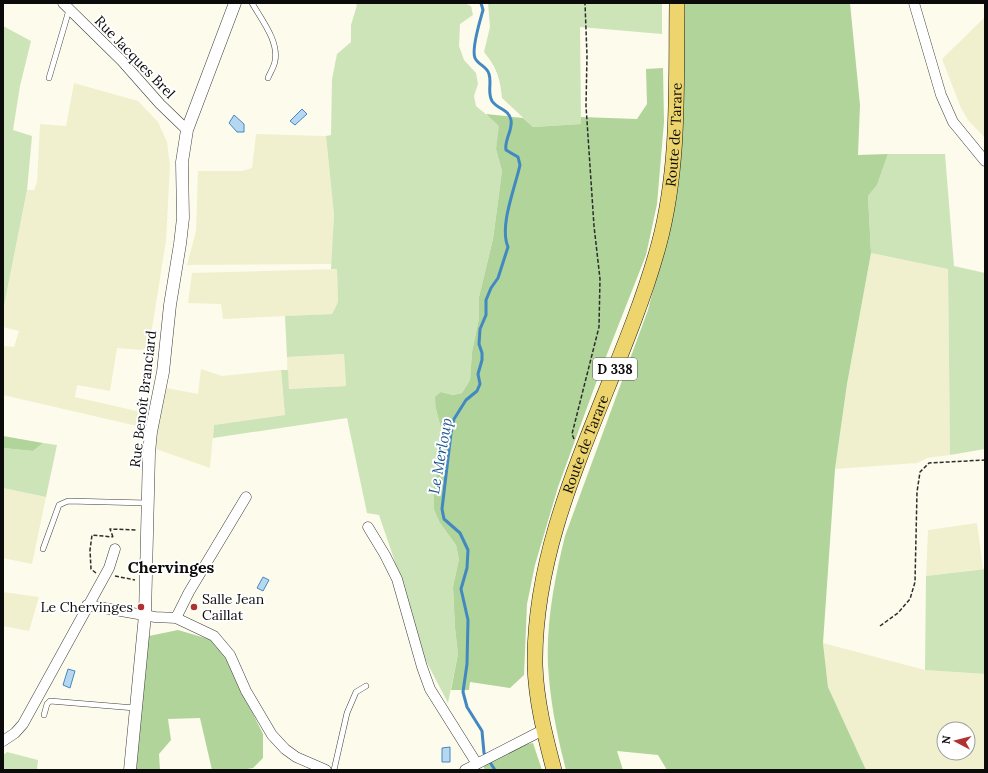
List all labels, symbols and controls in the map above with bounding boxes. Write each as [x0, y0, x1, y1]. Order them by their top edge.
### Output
street label: Rue Jacques Brel [91, 12, 179, 102]
street label: Route de Tarare [661, 82, 686, 188]
street label: Rue Benoît Branciard [126, 329, 160, 469]
road number: D 338 [593, 358, 637, 380]
street label: Route de Tarare [558, 392, 613, 496]
water label: Le Merloup [424, 417, 456, 495]
district label: Chervinges [128, 557, 215, 577]
place label: Salle Jean Caillat [202, 590, 265, 624]
place label: Le Chervinges [40, 598, 133, 616]
marker: Le Chervinges [136, 602, 146, 612]
marker: Salle Jean Caillat [189, 602, 199, 612]
north arrow [936, 721, 976, 761]
text: N [939, 734, 954, 745]

